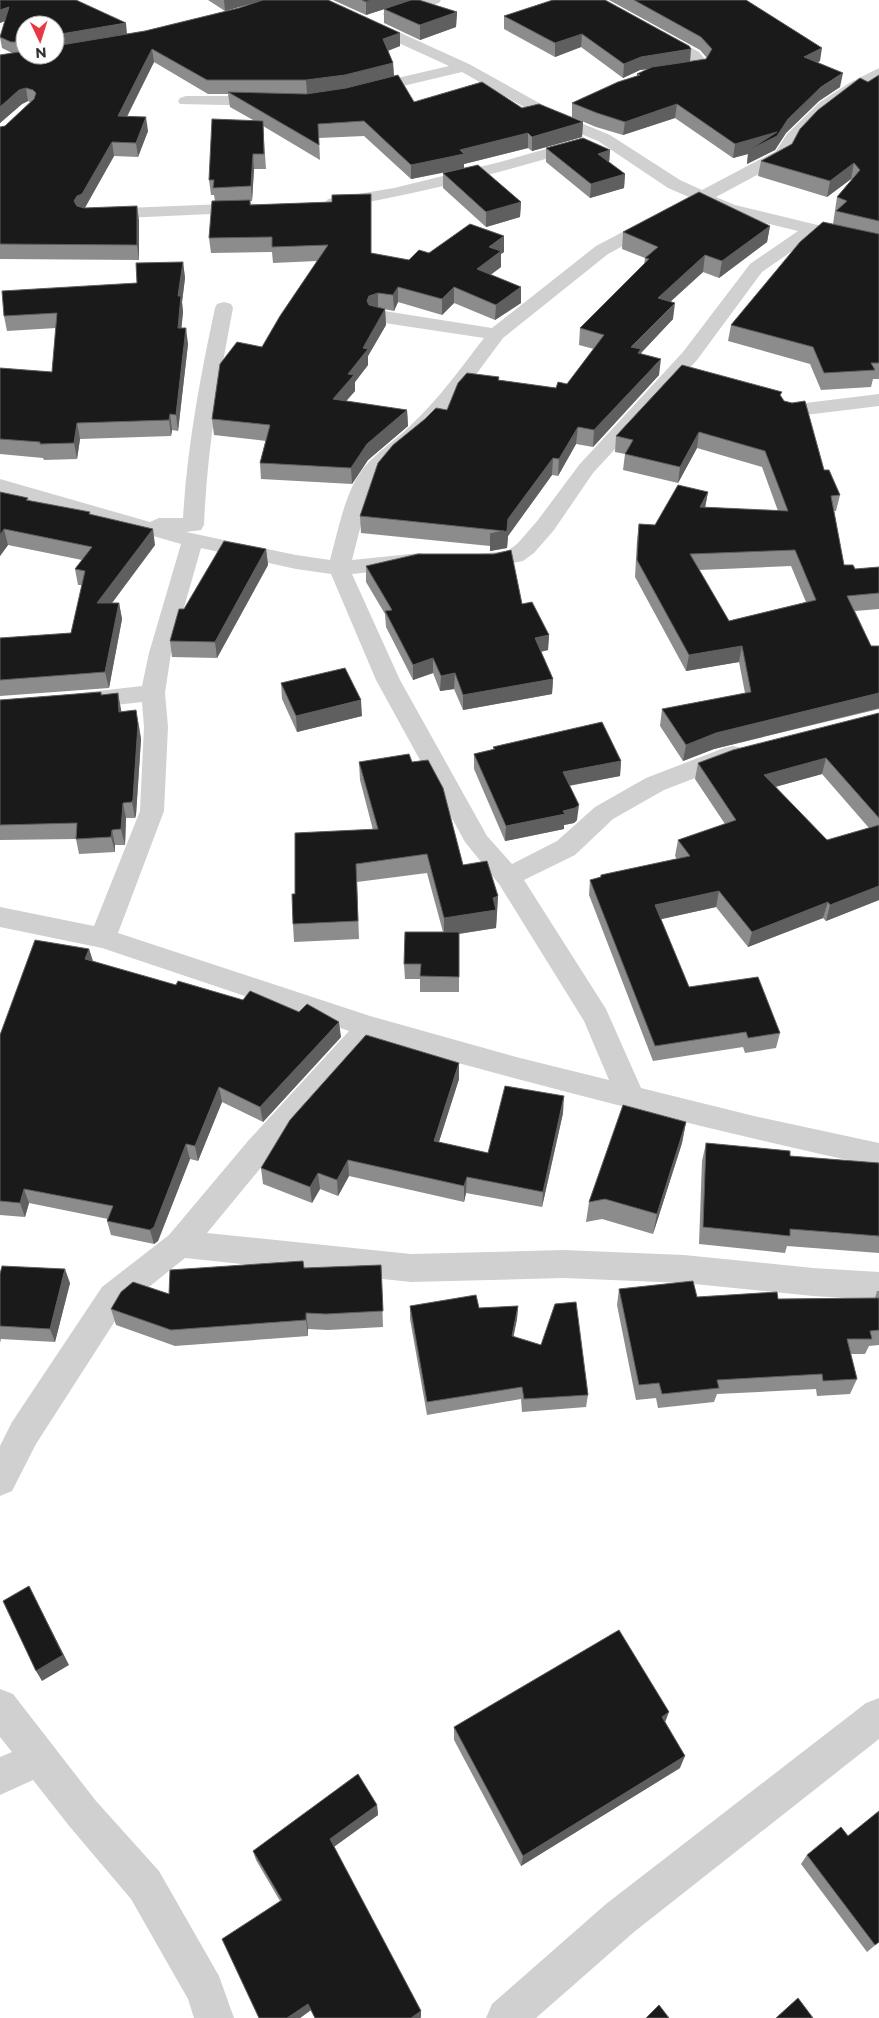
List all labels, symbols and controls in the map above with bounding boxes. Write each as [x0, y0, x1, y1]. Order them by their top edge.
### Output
north arrow [15, 15, 65, 65]
text: N [35, 44, 47, 62]

